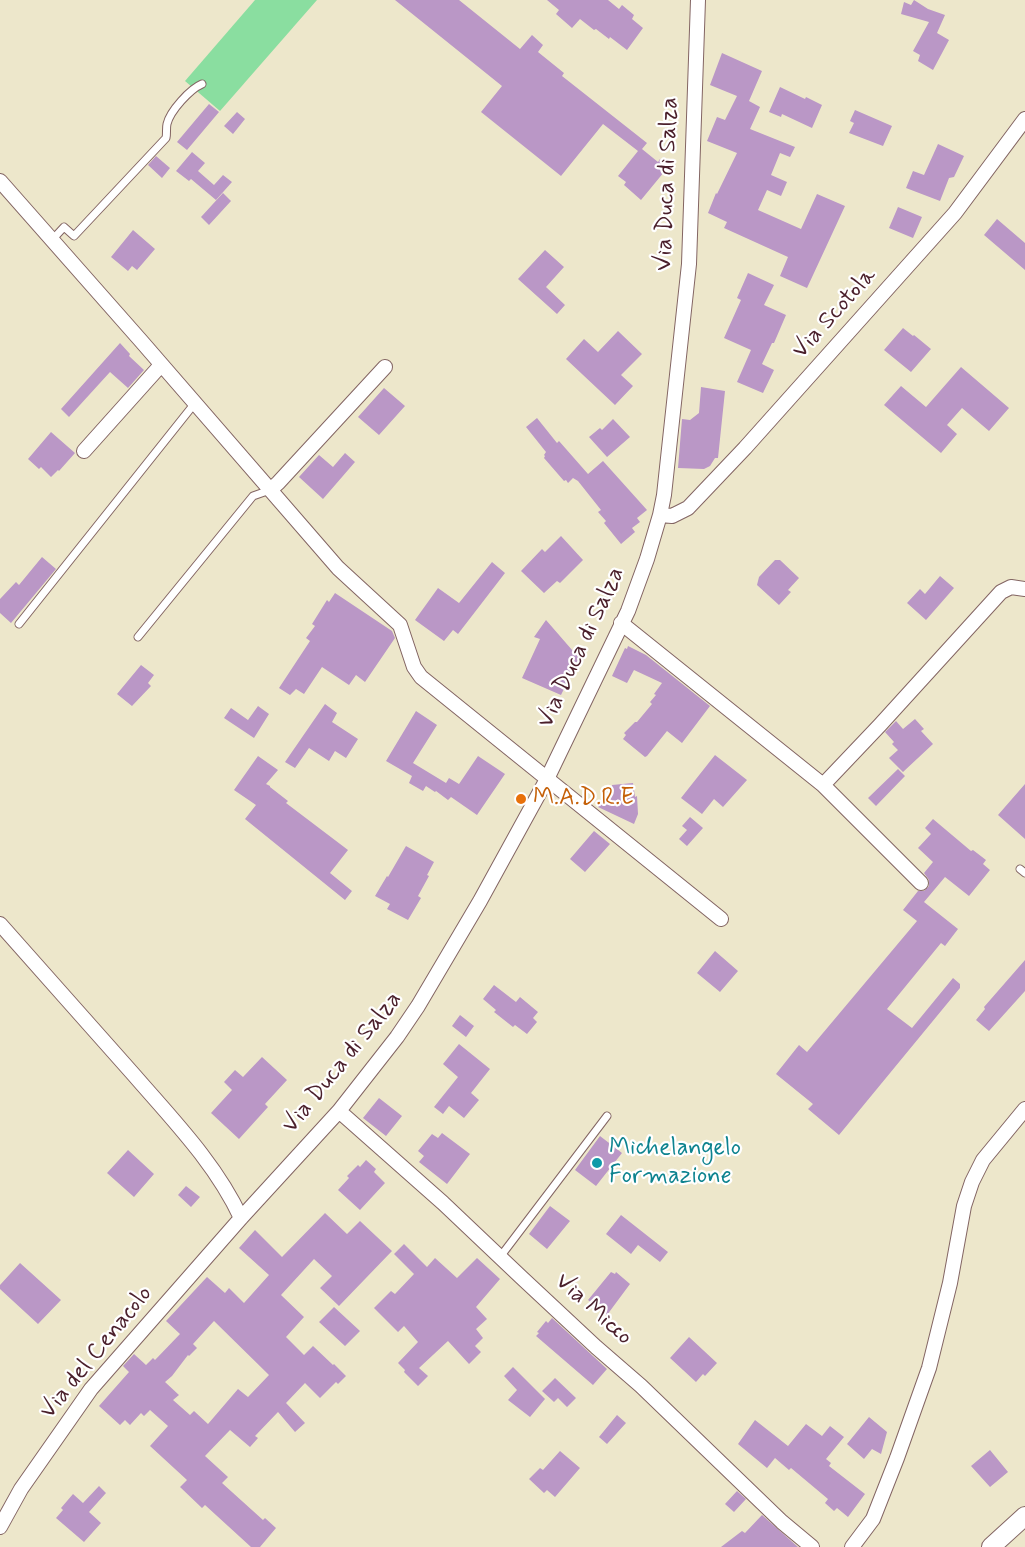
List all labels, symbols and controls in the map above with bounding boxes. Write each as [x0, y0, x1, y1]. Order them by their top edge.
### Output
street label: Via Duca di Salza [651, 96, 685, 272]
street label: Via Scotola [787, 263, 883, 365]
street label: Via Duca di Salza [532, 563, 632, 733]
place label: M.A.D.R.E [533, 785, 634, 813]
marker: M.A.D.R.E [514, 792, 528, 806]
street label: Via Duca di Salza [277, 986, 409, 1140]
place label: Michelangelo Formazione [609, 1135, 741, 1191]
marker: Michelangelo Formazione [590, 1156, 604, 1170]
street label: Via Micco [548, 1268, 638, 1352]
street label: Via del Cenacolo [35, 1281, 159, 1425]

